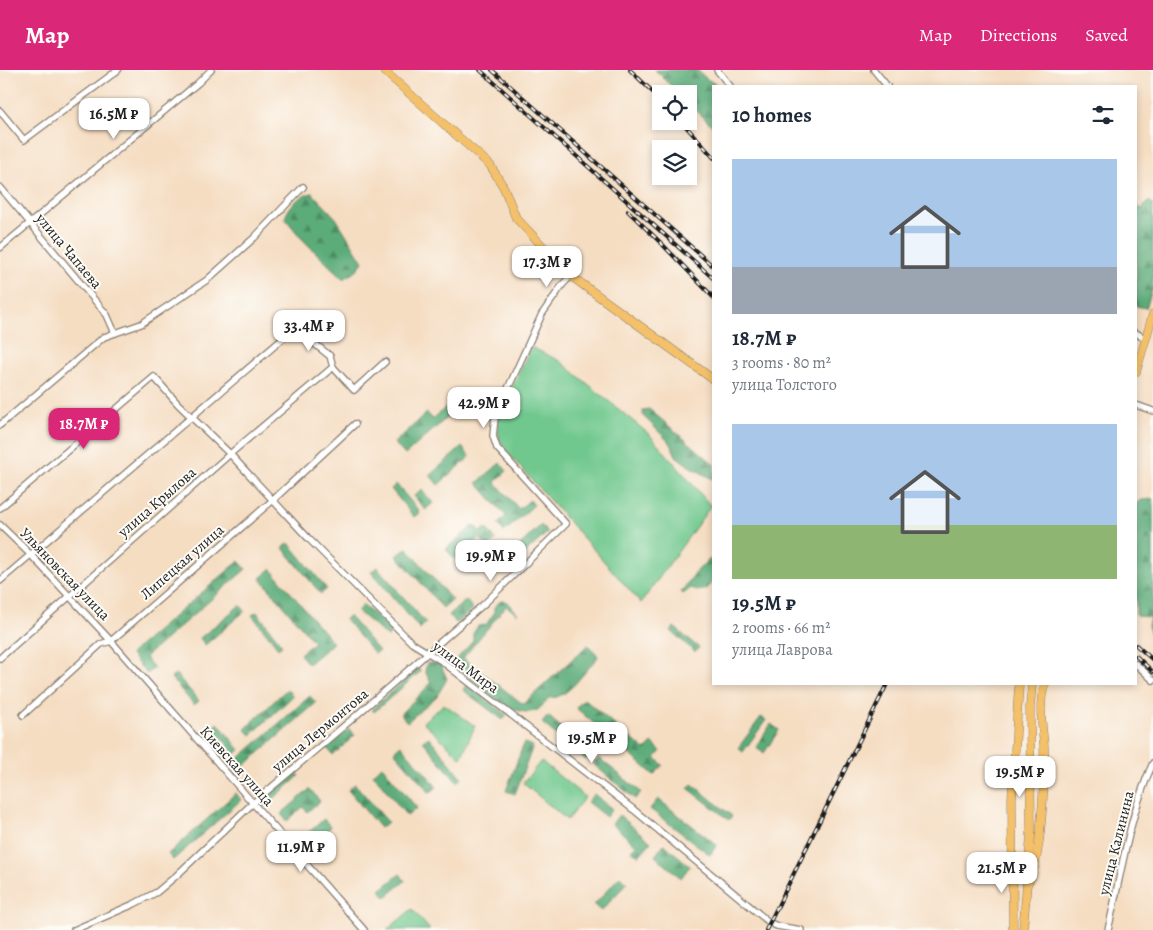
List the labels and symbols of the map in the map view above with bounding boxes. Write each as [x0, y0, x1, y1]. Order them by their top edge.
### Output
pin: 16.5M ₽ [68, 98, 160, 140]
street label: улица Чапаева [31, 208, 107, 293]
pin: 17.3M ₽ [501, 246, 593, 288]
pin: 33.4M ₽ [263, 310, 355, 352]
pin: 42.9M ₽ [438, 386, 530, 429]
pin: 18.7M ₽ [38, 408, 130, 450]
street label: улица Крылова [113, 462, 200, 542]
street label: Липецкая улица [136, 520, 228, 604]
street label: Ульяновская улица [15, 523, 115, 625]
pin: 19.9M ₽ [445, 540, 537, 582]
street label: улица Мира [428, 636, 503, 698]
street label: улица Лермонтова [267, 684, 373, 777]
street label: Киевская улица [196, 722, 279, 811]
pin: 19.5M ₽ [546, 722, 638, 764]
pin: 19.5M ₽ [974, 756, 1066, 798]
street label: улица Калинина [1093, 789, 1139, 898]
pin: 11.9M ₽ [255, 830, 347, 873]
pin: 21.5M ₽ [956, 852, 1048, 894]

